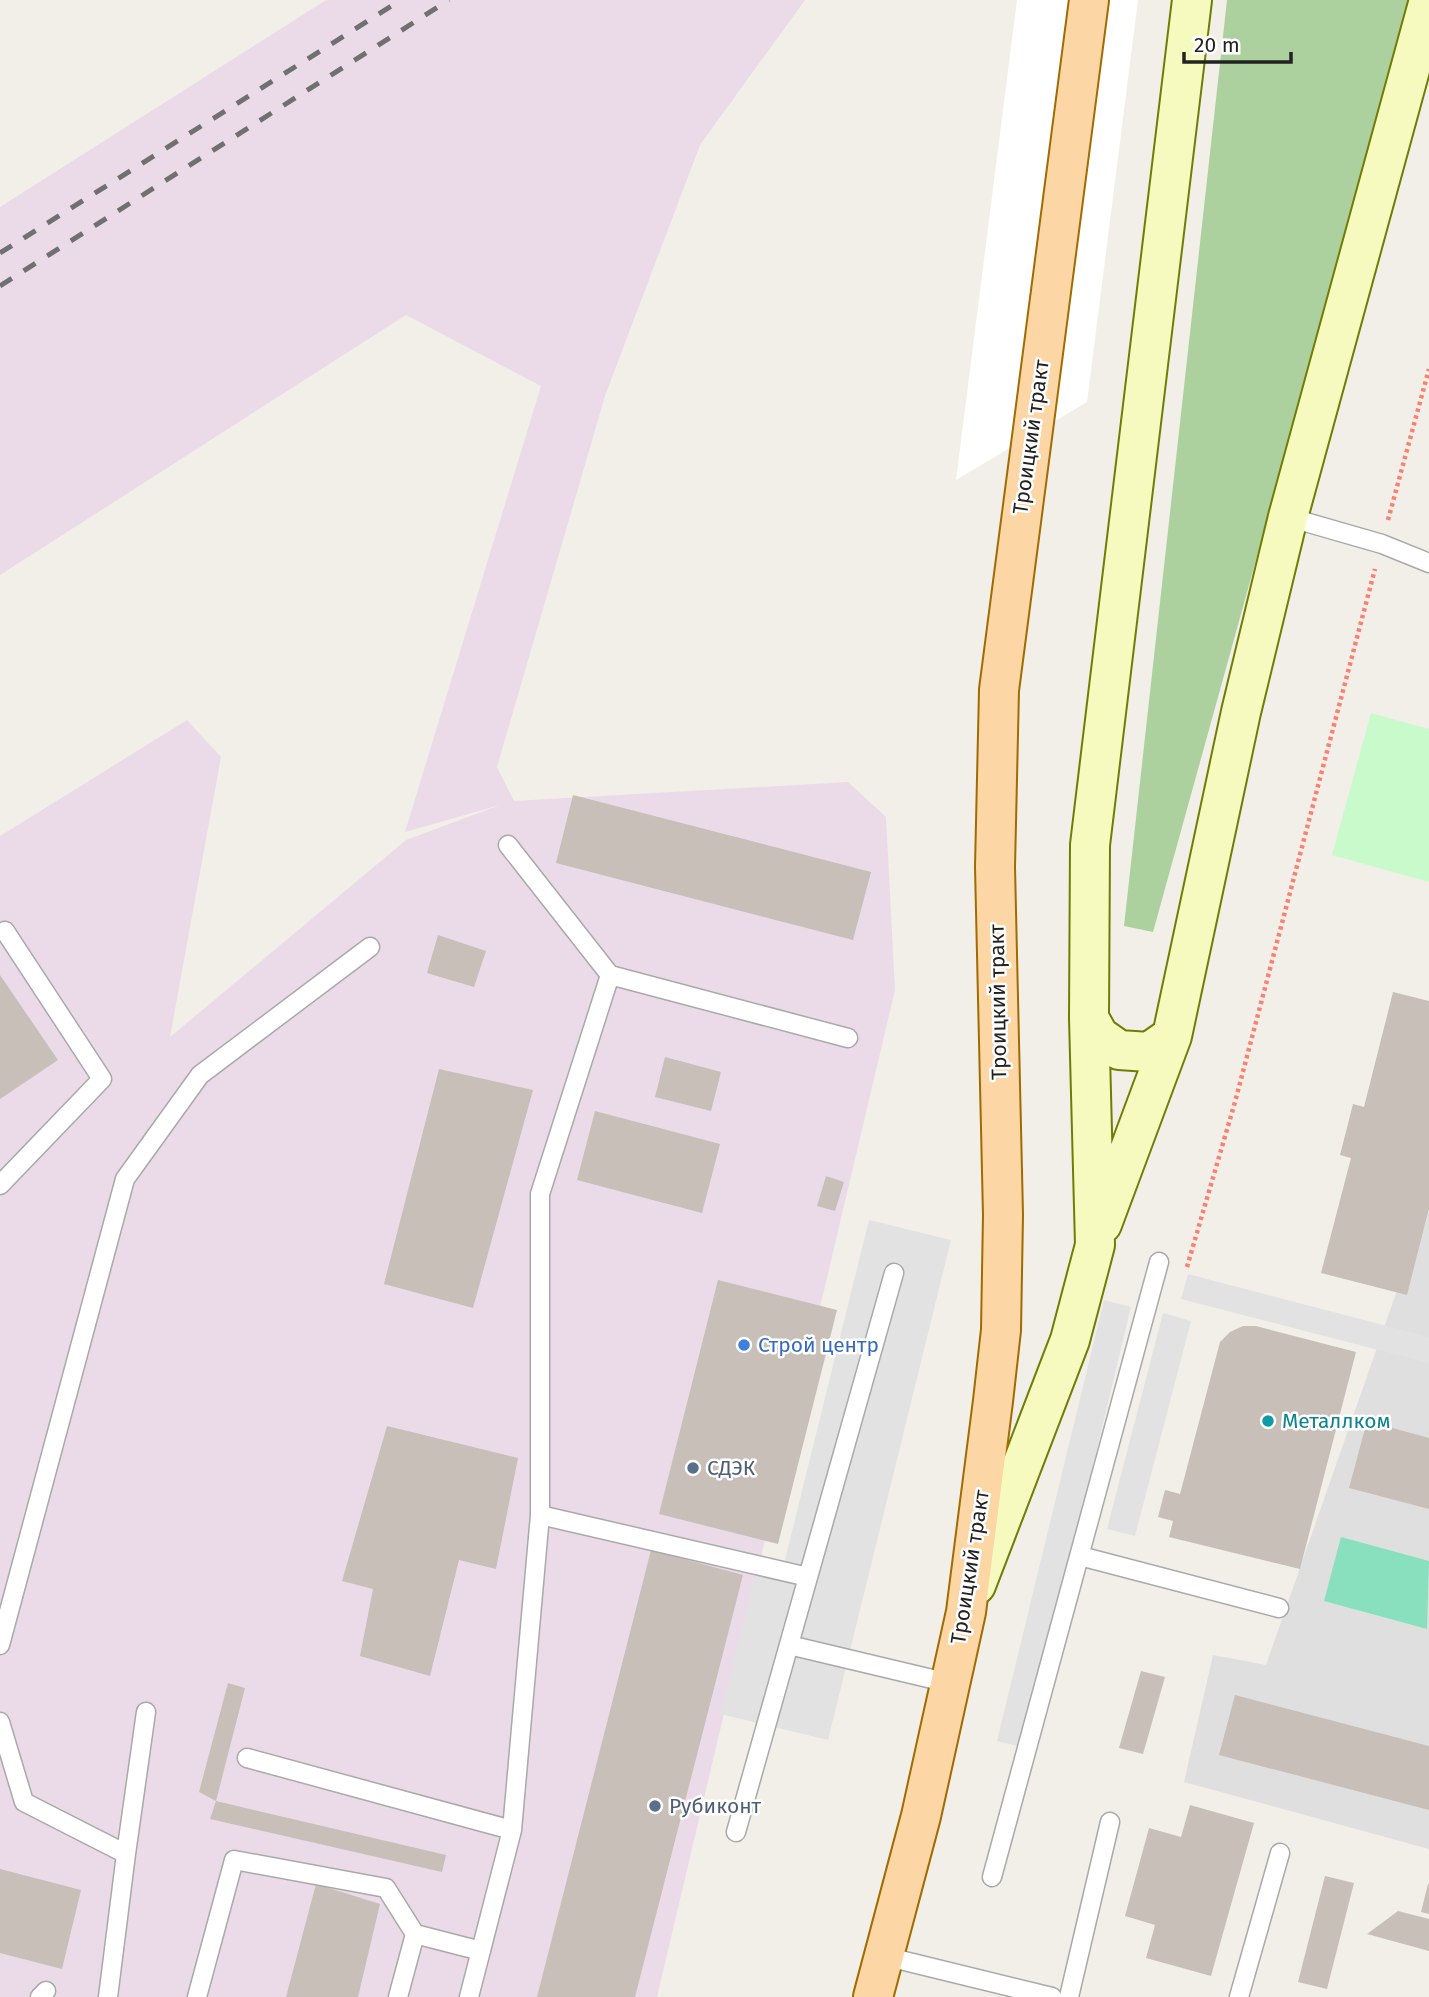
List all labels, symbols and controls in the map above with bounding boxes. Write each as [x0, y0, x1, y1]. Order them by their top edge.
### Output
scale bar [1184, 21, 1291, 65]
text: 20 m [1194, 32, 1240, 58]
street label: Троицкий тракт [1007, 358, 1055, 516]
street label: Троицкий тракт [984, 923, 1012, 1080]
place label: Строй центр [758, 1332, 879, 1358]
marker: Строй центр [736, 1337, 752, 1353]
place label: Металлком [1282, 1408, 1391, 1434]
marker: Металлком [1260, 1413, 1276, 1429]
place label: СДЭК [707, 1455, 756, 1481]
marker: СДЭК [685, 1460, 701, 1476]
street label: Троицкий тракт [945, 1488, 995, 1646]
place label: Рубиконт [669, 1793, 762, 1819]
marker: Рубиконт [647, 1798, 663, 1814]

